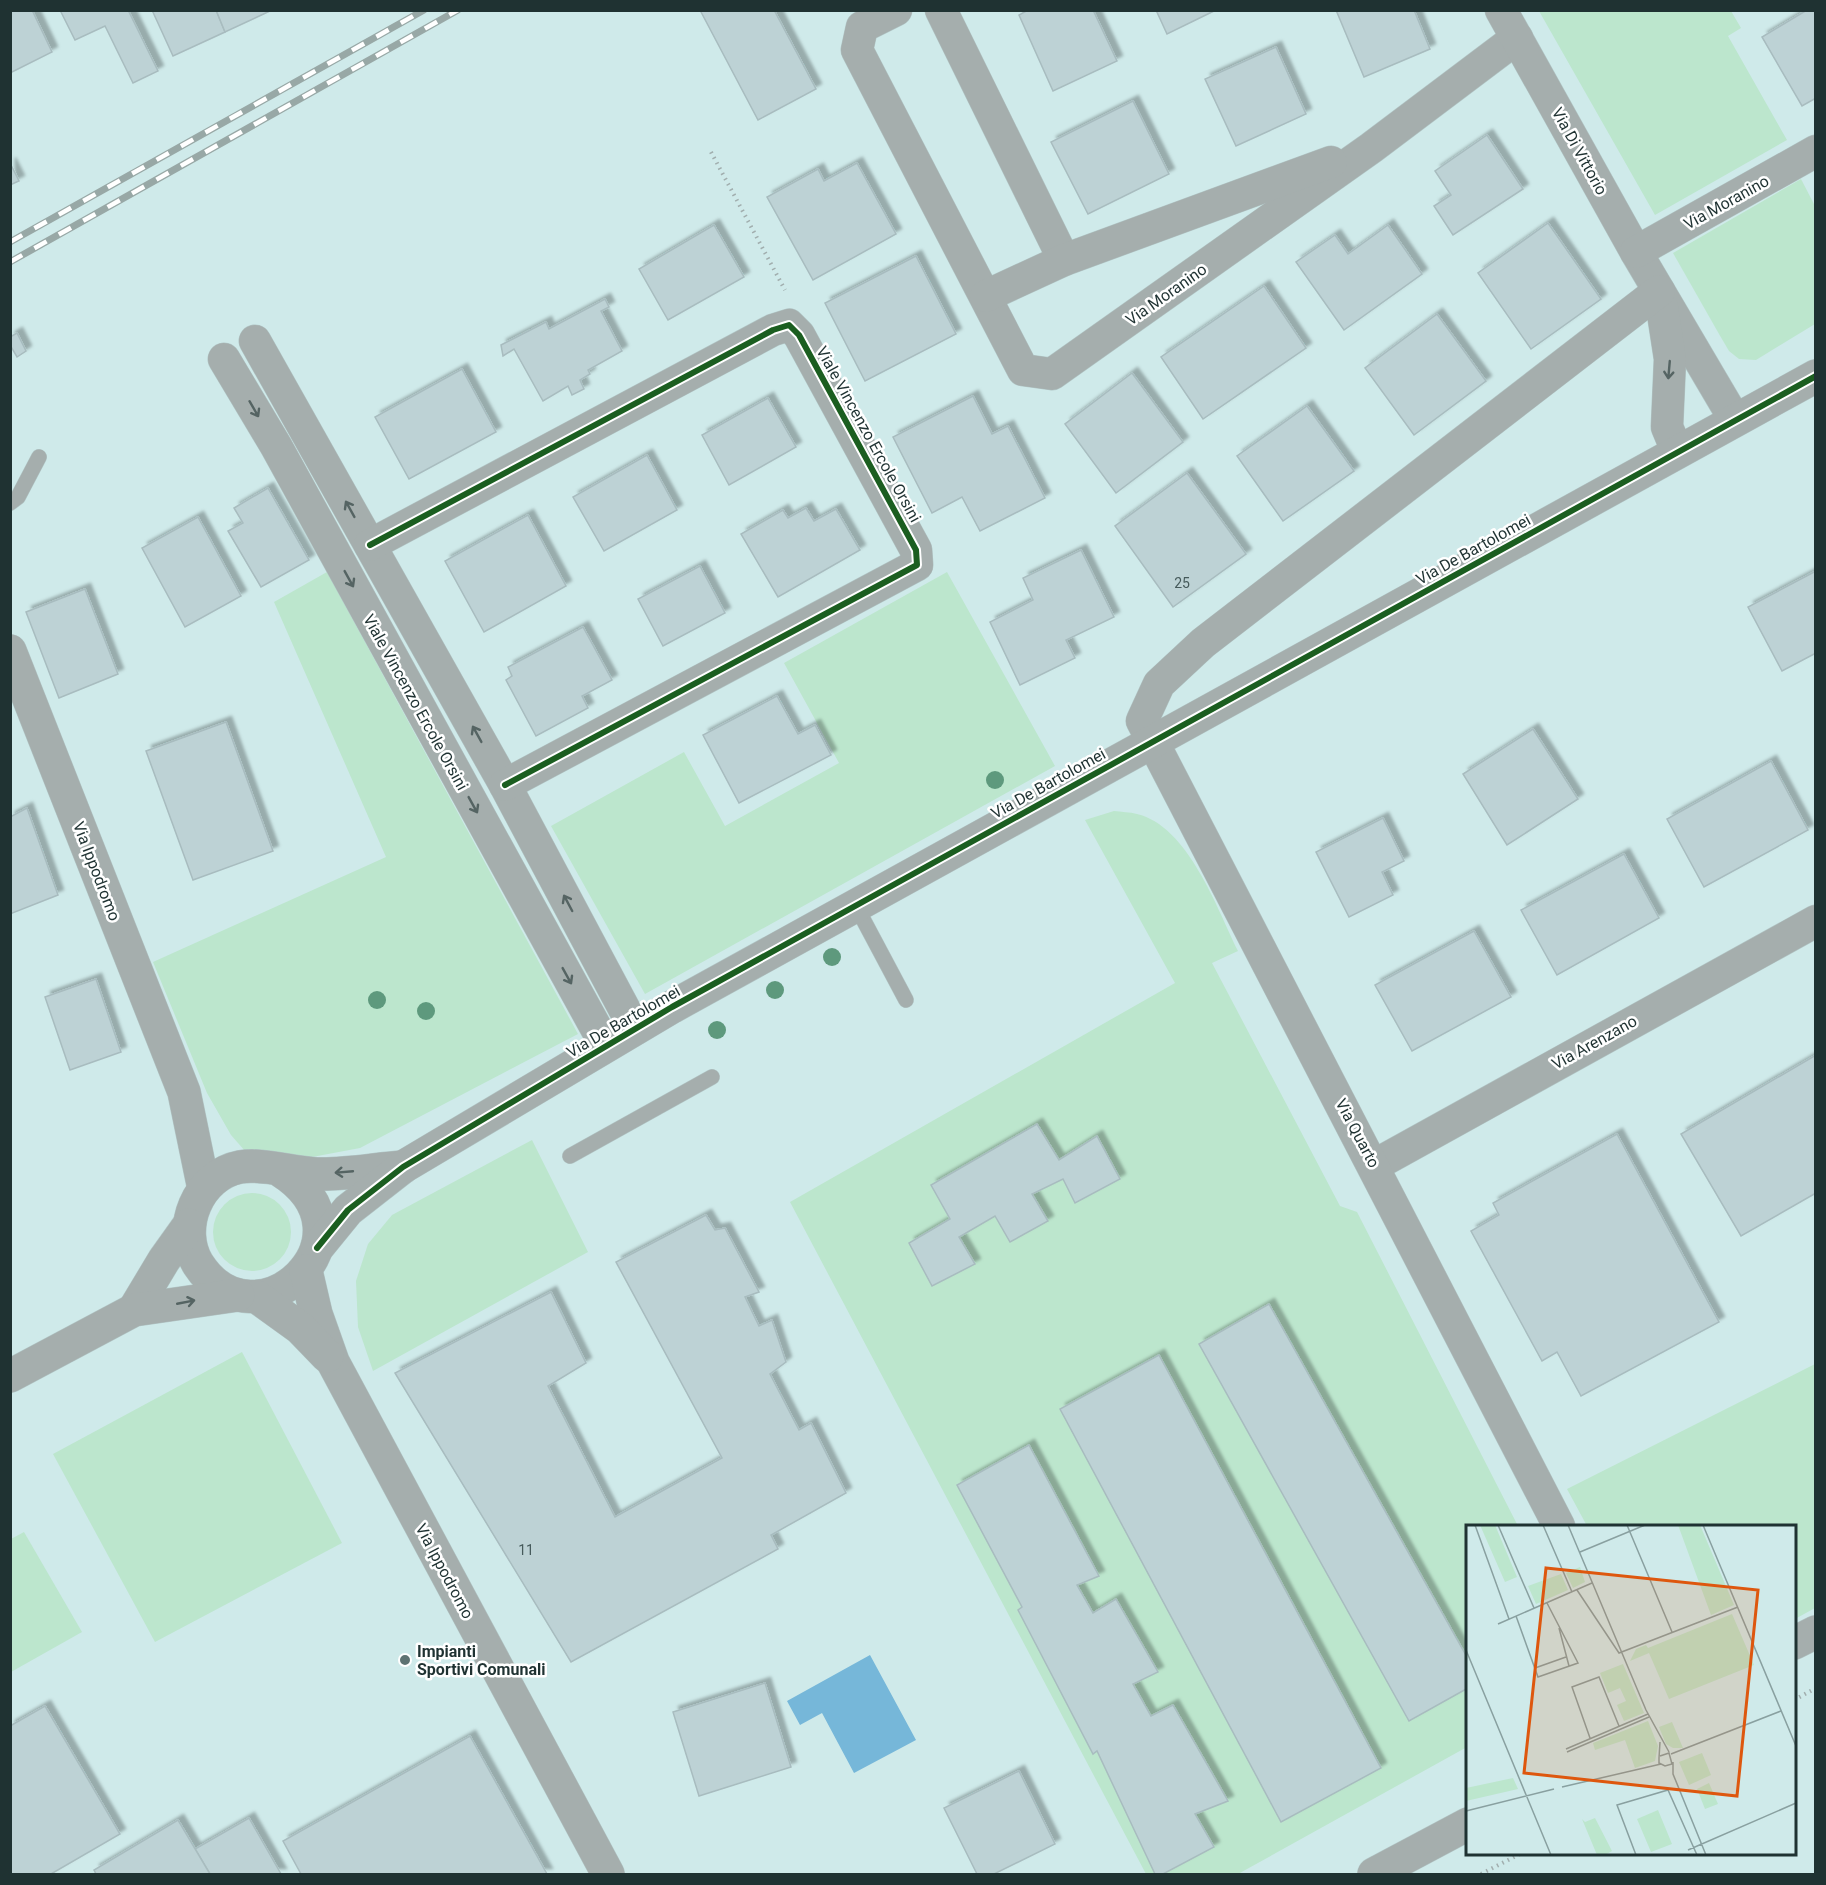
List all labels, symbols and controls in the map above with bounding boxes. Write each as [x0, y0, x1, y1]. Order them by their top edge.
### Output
street label: Via Di Vittorio [1548, 104, 1611, 198]
street label: Via Moranino [1680, 171, 1772, 234]
street label: Via Moranino [1122, 260, 1210, 329]
street label: Viale Vincenzo Ercole Orsini [812, 343, 925, 526]
one-way arrow [1663, 360, 1674, 380]
one-way arrow [248, 400, 260, 417]
one-way arrow [344, 501, 356, 518]
street label: Via De Bartolomei [1413, 510, 1534, 589]
one-way arrow [343, 570, 355, 587]
house number: 25 [1174, 575, 1190, 591]
street label: Viale Vincenzo Ercole Orsini [359, 611, 472, 794]
one-way arrow [470, 726, 482, 743]
street label: Via De Bartolomei [988, 744, 1109, 823]
one-way arrow [468, 796, 479, 814]
street label: Via Ippodromo [69, 819, 124, 923]
one-way arrow [562, 895, 573, 913]
one-way arrow [562, 967, 573, 985]
street label: Via De Bartolomei [563, 981, 683, 1062]
street label: Via Arenzano [1548, 1011, 1640, 1074]
street label: Via Quarto [1331, 1096, 1384, 1171]
one-way arrow [335, 1167, 355, 1178]
one-way arrow [176, 1296, 195, 1307]
street label: Via Ippodromo [412, 1521, 478, 1622]
inset map [1466, 1525, 1796, 1855]
house number: 11 [518, 1542, 534, 1558]
place label: Impianti Sportivi Comunali [417, 1642, 545, 1679]
marker: Impianti Sportivi Comunali [398, 1653, 412, 1667]

